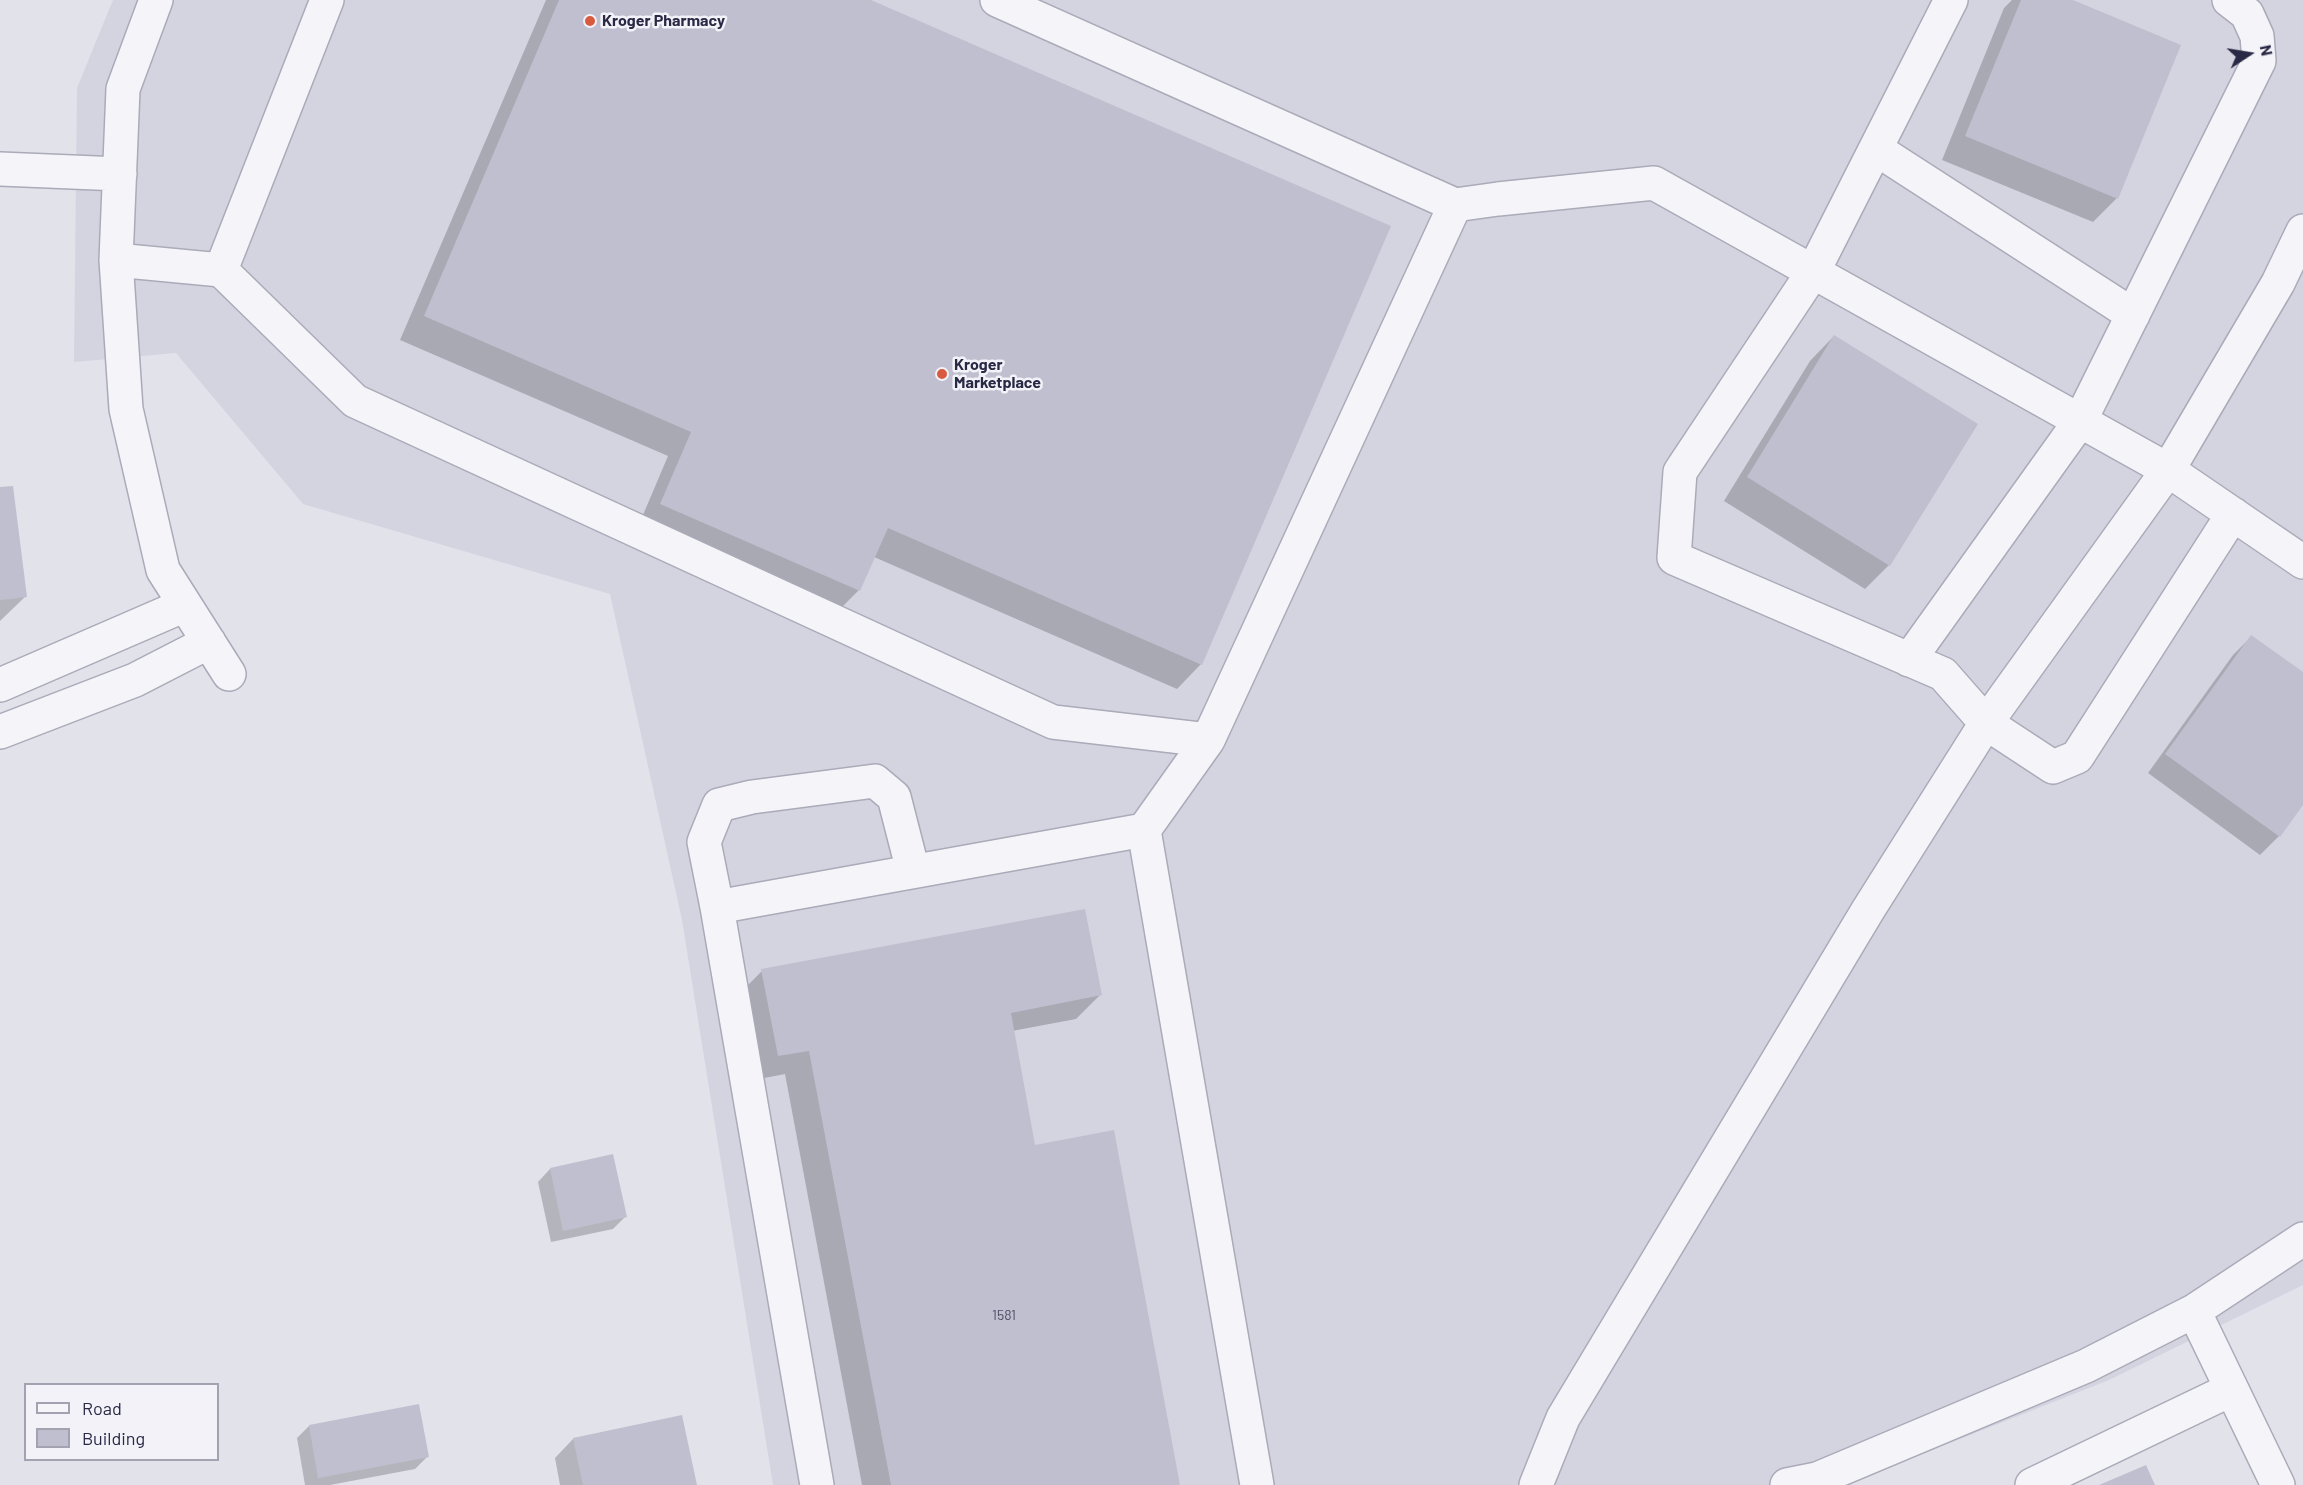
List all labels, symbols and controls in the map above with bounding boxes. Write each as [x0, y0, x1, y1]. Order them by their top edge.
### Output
place label: Kroger Pharmacy [602, 11, 725, 31]
marker: Kroger Pharmacy [583, 14, 597, 28]
north arrow [2219, 24, 2279, 84]
text: N [2257, 43, 2277, 57]
place label: Kroger Marketplace [954, 355, 1041, 393]
marker: Kroger Marketplace [935, 367, 949, 381]
house number: 1581 [992, 1307, 1016, 1323]
legend [24, 1383, 219, 1461]
text: Road [82, 1397, 122, 1419]
text: Building [82, 1427, 145, 1449]

